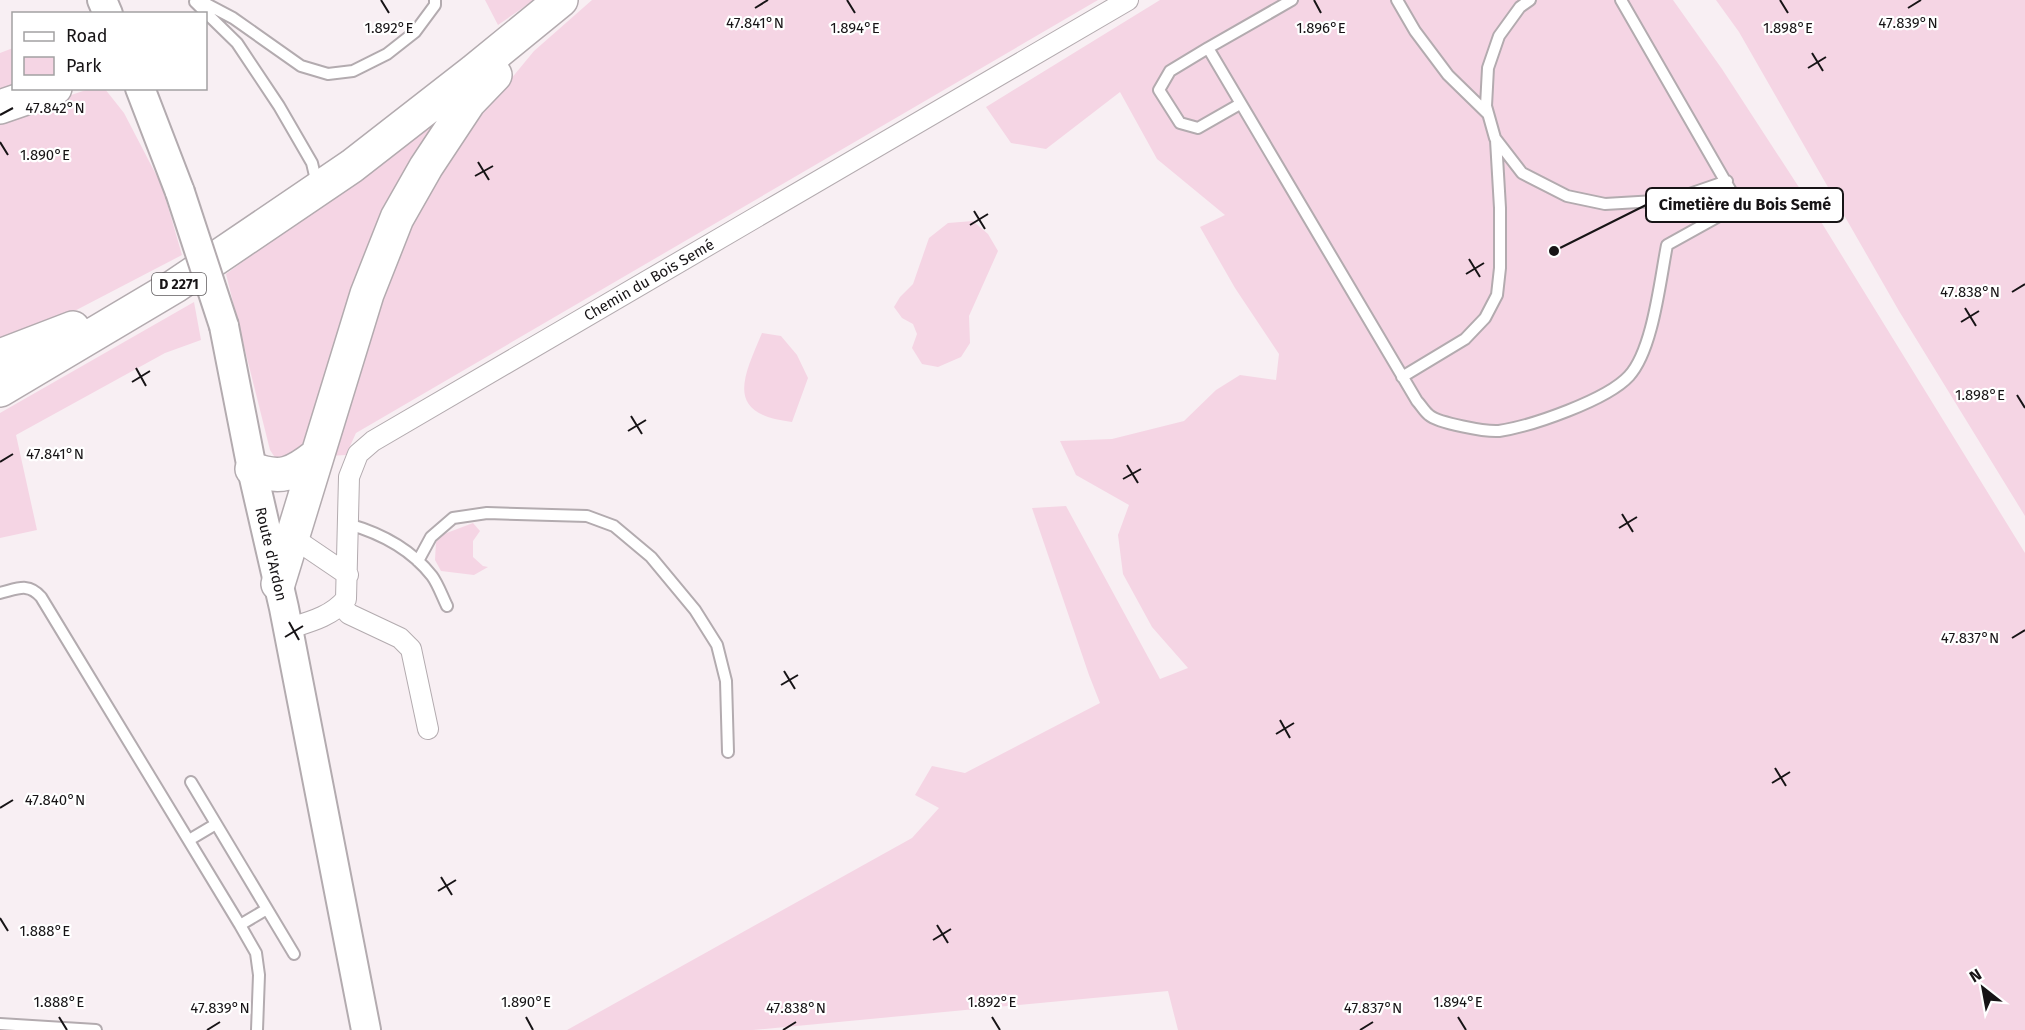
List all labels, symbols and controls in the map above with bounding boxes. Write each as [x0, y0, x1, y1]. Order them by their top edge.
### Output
legend [12, 12, 207, 90]
text: 47.841°N [726, 14, 784, 32]
text: 47.839°N [1878, 14, 1938, 32]
text: 1.892°E [365, 19, 413, 37]
text: 1.894°E [830, 19, 880, 37]
text: 1.896°E [1296, 19, 1346, 37]
text: 1.898°E [1763, 19, 1813, 37]
text: Road [66, 25, 108, 47]
text: Park [66, 55, 102, 77]
text: 47.842°N [25, 99, 85, 117]
text: 1.890°E [20, 146, 70, 164]
callout: Cimetière du Bois Semé [1646, 188, 1843, 222]
text: Cimetière du Bois Semé [1659, 195, 1831, 214]
street label: Chemin du Bois Semé [581, 235, 717, 325]
road number: D 2271 [152, 273, 206, 295]
text: 47.838°N [1940, 283, 2000, 301]
text: 1.898°E [1955, 386, 2005, 404]
text: 47.841°N [26, 445, 84, 463]
street label: Route d'Ardon [251, 505, 291, 603]
text: 47.837°N [1941, 629, 1999, 647]
text: 47.840°N [25, 791, 85, 809]
text: 1.888°E [20, 922, 70, 940]
north arrow [1953, 958, 2013, 1018]
text: N [1966, 965, 1985, 986]
text: 1.888°E [34, 993, 84, 1011]
text: 1.890°E [501, 993, 551, 1011]
text: 1.892°E [968, 993, 1016, 1011]
text: 1.894°E [1433, 993, 1483, 1011]
text: 47.839°N [190, 999, 250, 1017]
text: 47.838°N [766, 999, 826, 1017]
text: 47.837°N [1344, 999, 1402, 1017]

